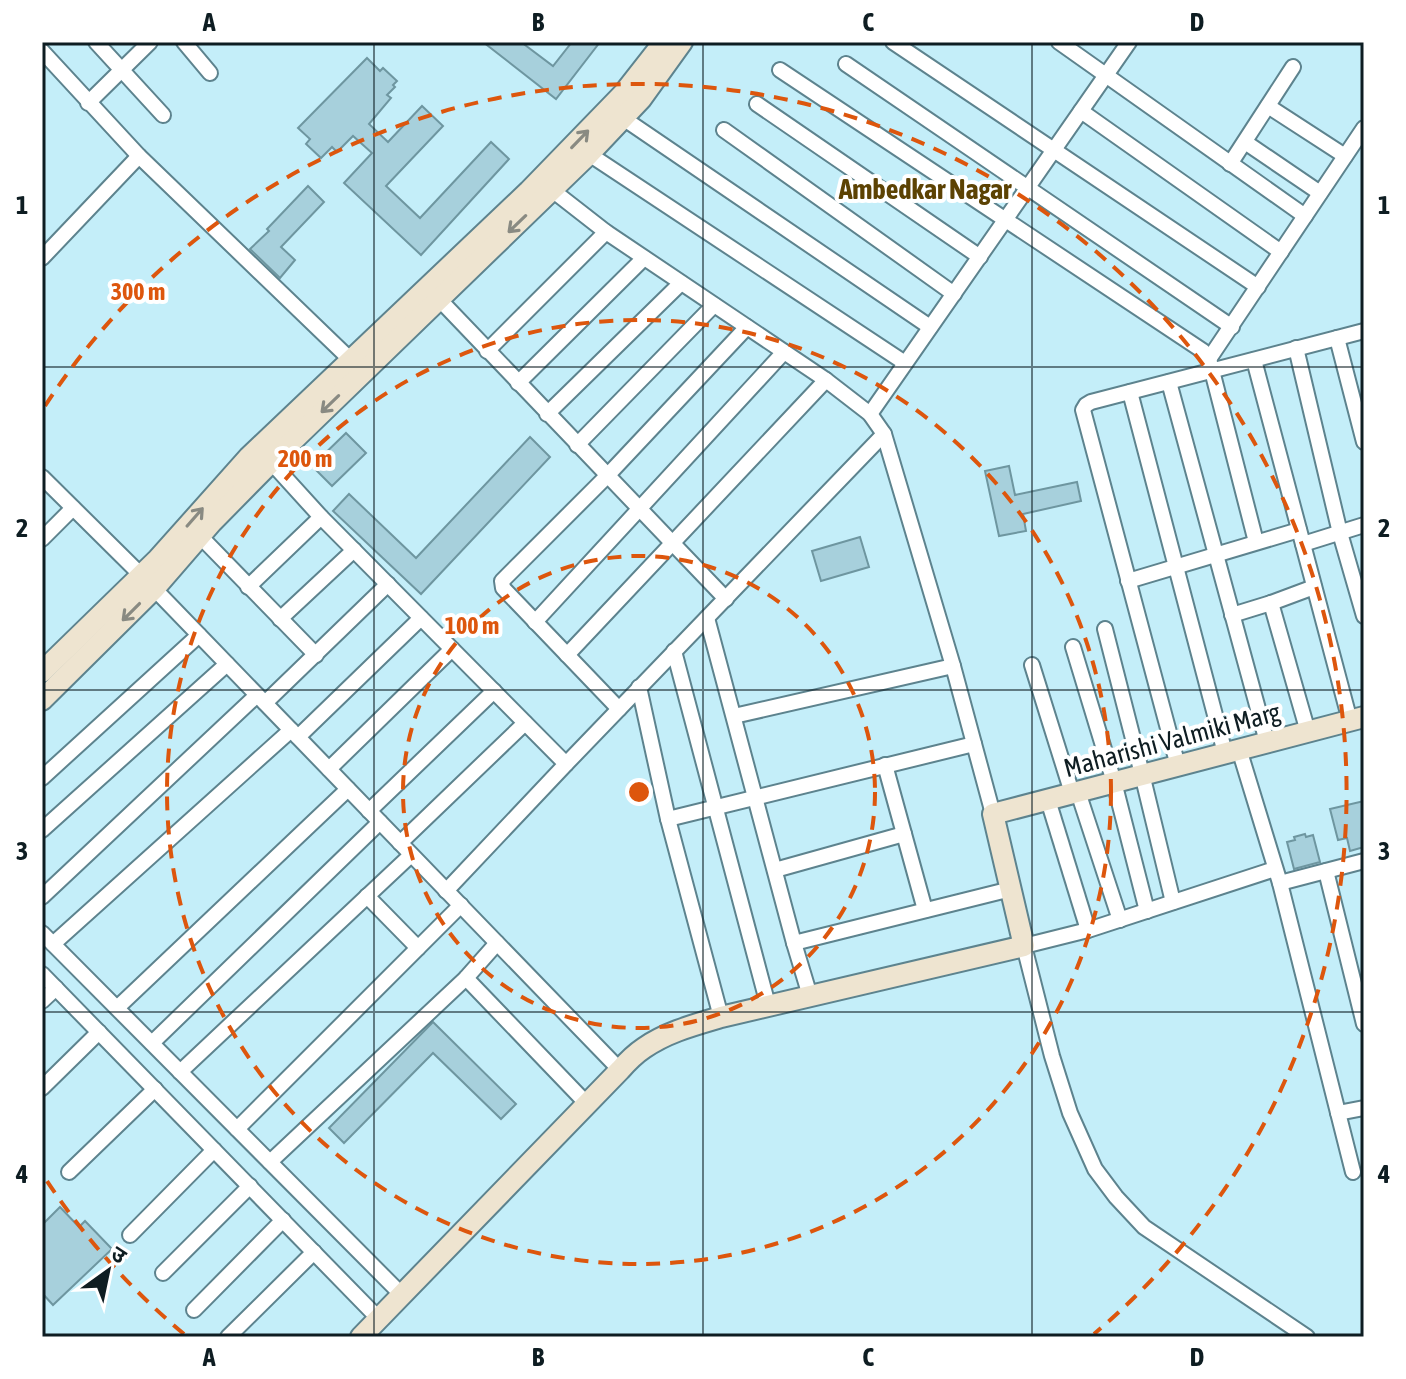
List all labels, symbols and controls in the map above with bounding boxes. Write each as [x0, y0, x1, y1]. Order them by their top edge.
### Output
text: A [202, 7, 216, 37]
text: B [532, 7, 545, 37]
text: C [862, 7, 874, 37]
text: D [1190, 7, 1204, 37]
one-way arrow [570, 129, 589, 149]
district label: Ambedkar Nagar [838, 173, 1012, 205]
text: 1 [16, 190, 28, 220]
text: 1 [1378, 190, 1390, 220]
one-way arrow [508, 214, 528, 233]
text: 300 m [111, 278, 165, 305]
one-way arrow [320, 395, 340, 414]
text: 200 m [278, 445, 332, 472]
one-way arrow [186, 508, 204, 528]
text: 2 [16, 513, 28, 543]
text: 2 [1378, 513, 1390, 543]
one-way arrow [122, 602, 141, 621]
text: 100 m [445, 612, 499, 639]
street label: Maharishi Valmiki Marg [1061, 696, 1284, 783]
centre of rings [625, 778, 653, 806]
text: 3 [16, 836, 28, 866]
text: 3 [1378, 836, 1390, 866]
text: 4 [15, 1159, 28, 1189]
text: 4 [1377, 1159, 1390, 1189]
north arrow [68, 1231, 148, 1311]
text: उ [106, 1240, 132, 1269]
text: A [202, 1342, 216, 1372]
text: B [532, 1342, 545, 1372]
text: C [862, 1342, 874, 1372]
text: D [1190, 1342, 1204, 1372]

